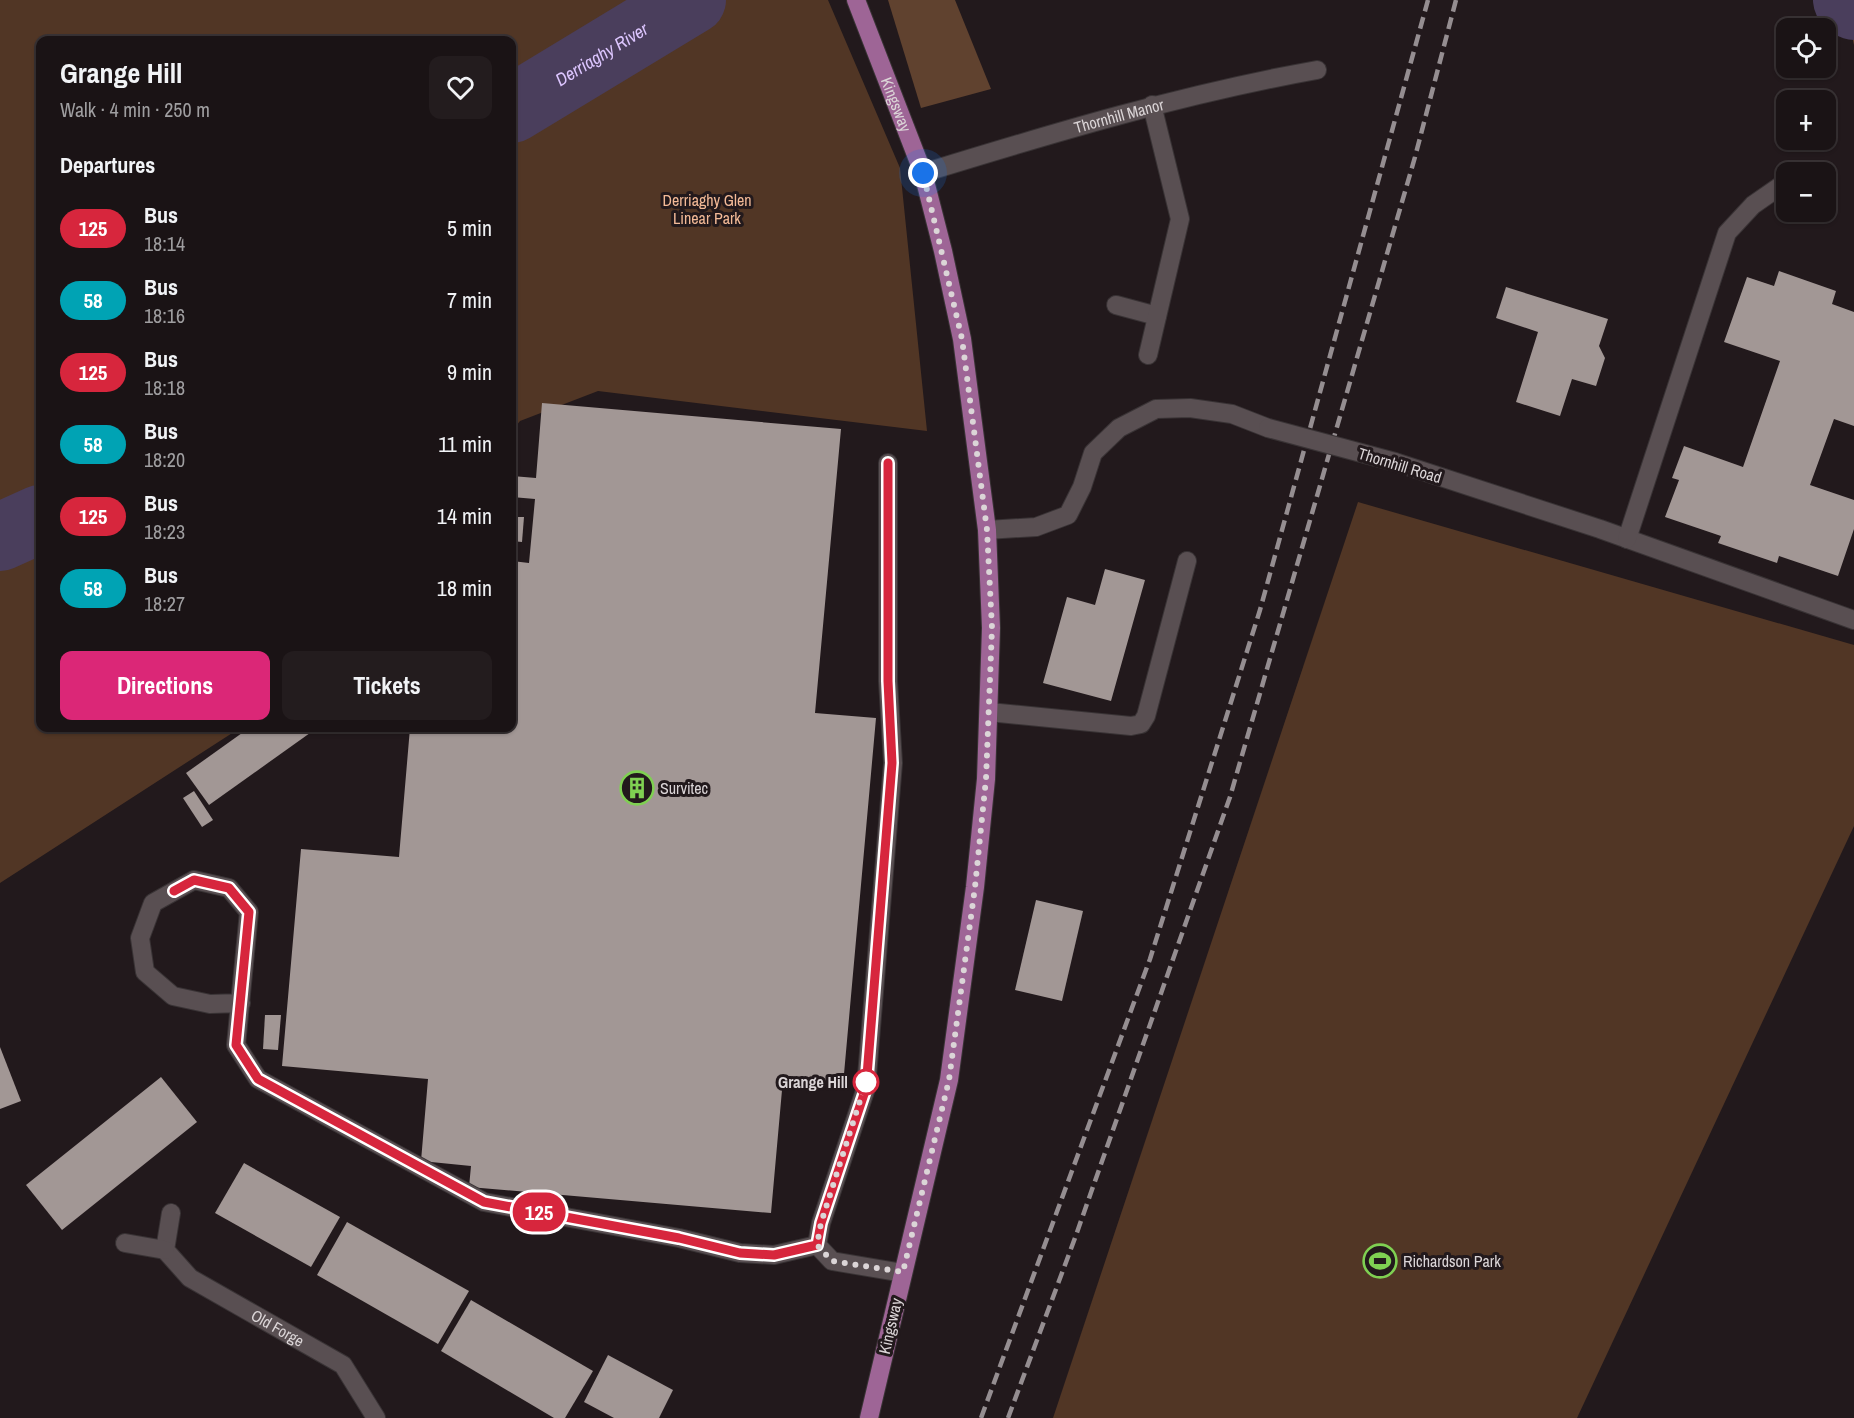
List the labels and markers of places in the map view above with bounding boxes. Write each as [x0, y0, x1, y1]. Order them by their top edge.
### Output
building icon: Survitec [619, 770, 655, 806]
place label: Survitec [660, 777, 709, 799]
marker: Grange Hill [853, 1069, 879, 1095]
place label: Grange Hill [778, 1071, 848, 1093]
sports icon: Richardson Park [1362, 1243, 1398, 1279]
place label: Richardson Park [1403, 1250, 1501, 1272]

